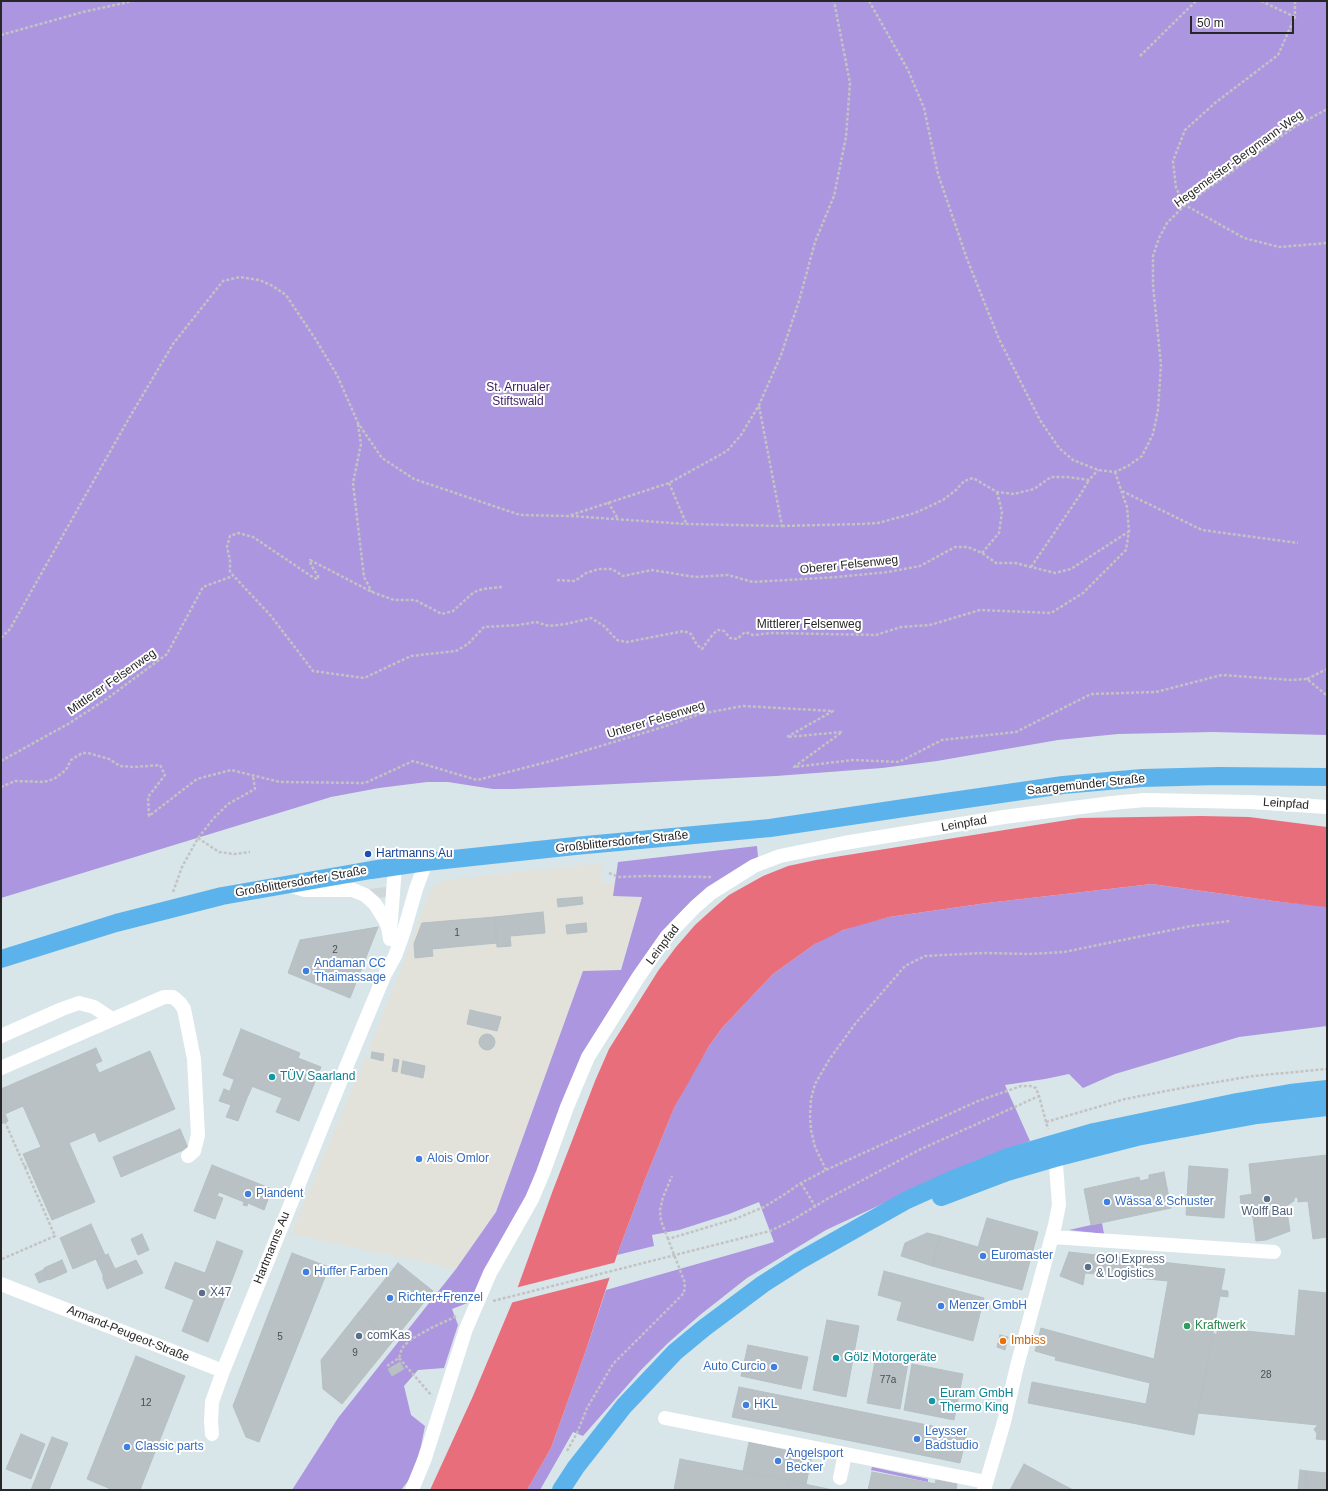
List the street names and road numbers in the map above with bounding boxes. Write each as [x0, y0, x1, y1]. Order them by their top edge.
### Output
street label: Hegemeister-Bergmann-Weg [1172, 107, 1306, 211]
street label: Oberer Felsenweg [799, 553, 899, 577]
street label: Mittlerer Felsenweg [757, 618, 861, 632]
street label: Mittlerer Felsenweg [65, 646, 159, 718]
street label: Unterer Felsenweg [605, 698, 707, 742]
street label: Saargemünder Straße [1026, 772, 1146, 798]
street label: Leinpfad [1263, 795, 1309, 813]
street label: Leinpfad [940, 813, 988, 835]
street label: Großblittersdorfer Straße [555, 828, 689, 856]
street label: Großblittersdorfer Straße [234, 863, 368, 901]
street label: Leinpfad [643, 922, 683, 968]
street label: Hartmanns Au [251, 1210, 293, 1286]
street label: Armand-Peugeot-Straße [65, 1303, 191, 1365]

